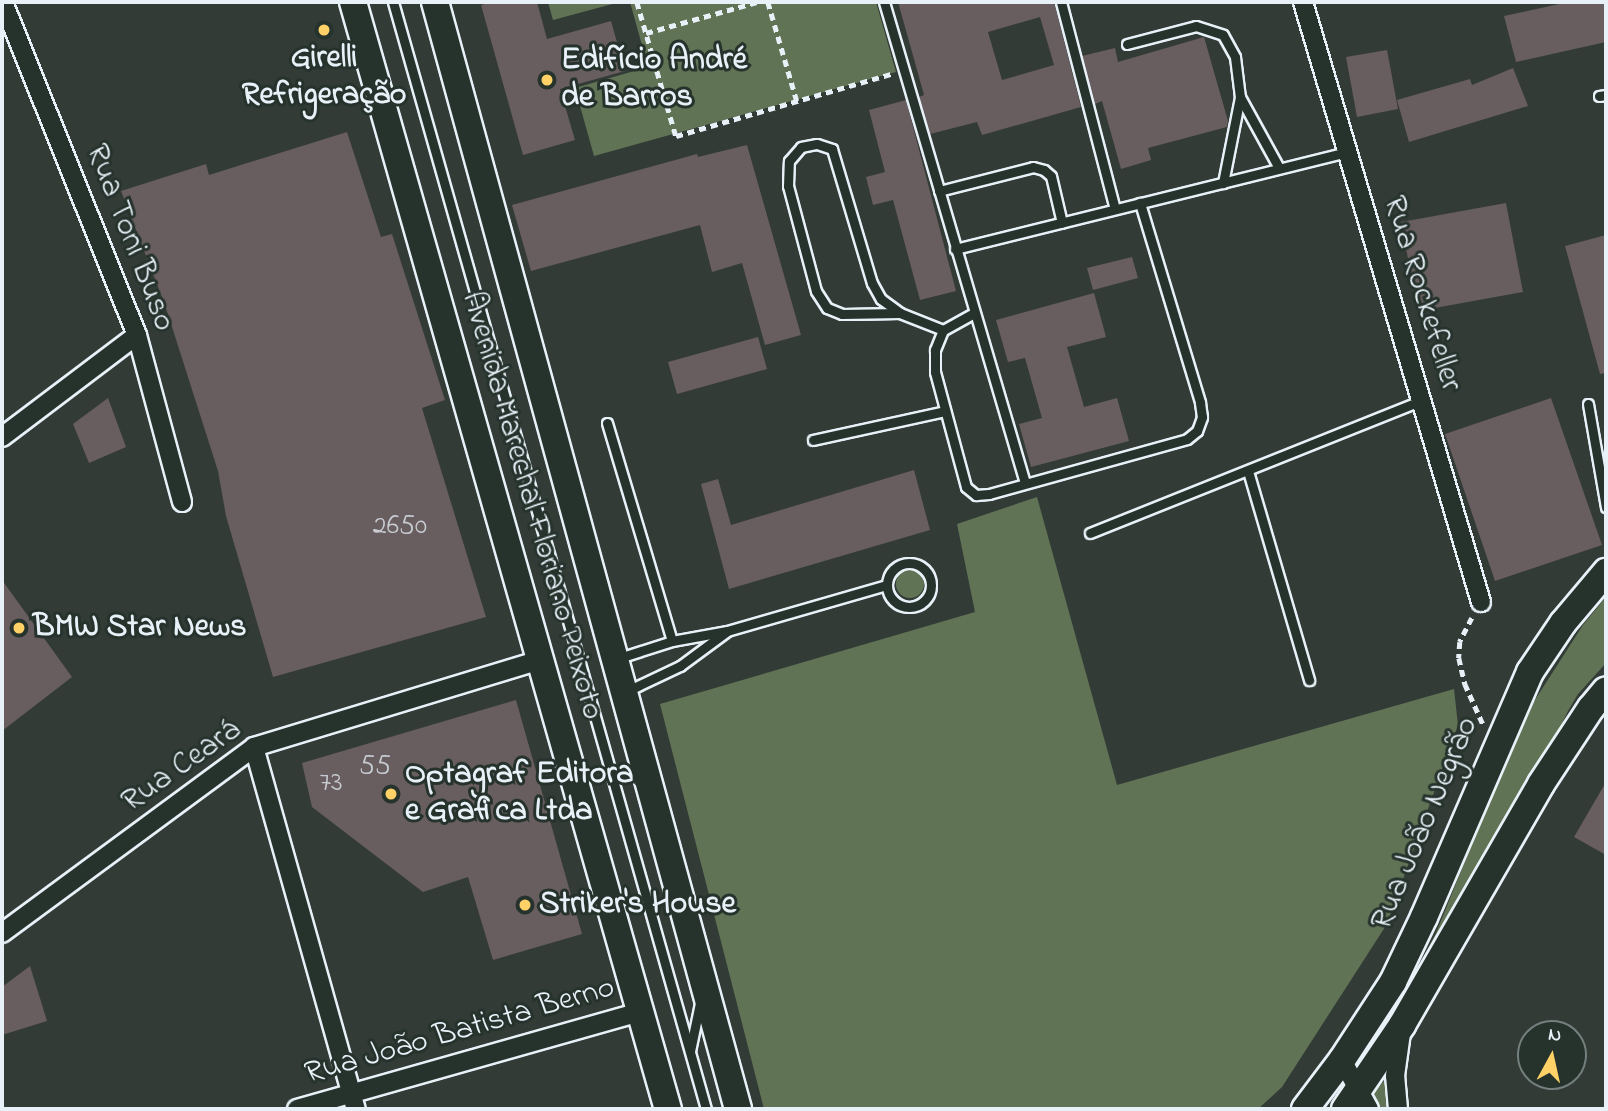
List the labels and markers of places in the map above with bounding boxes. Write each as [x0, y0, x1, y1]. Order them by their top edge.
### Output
marker: Girelli Refrigeração [316, 22, 332, 38]
place label: Girelli Refrigeração [242, 41, 406, 116]
place label: Edifício André de Barros [561, 43, 747, 118]
marker: Edifício André de Barros [539, 72, 555, 88]
place label: BMW Star News [33, 609, 246, 647]
marker: BMW Star News [11, 620, 27, 636]
place label: Optagraf Editora e Grafica Ltda [405, 757, 634, 832]
marker: Optagraf Editora e Grafica Ltda [383, 786, 399, 802]
place label: Striker's House [539, 886, 736, 924]
marker: Striker's House [517, 897, 533, 913]

